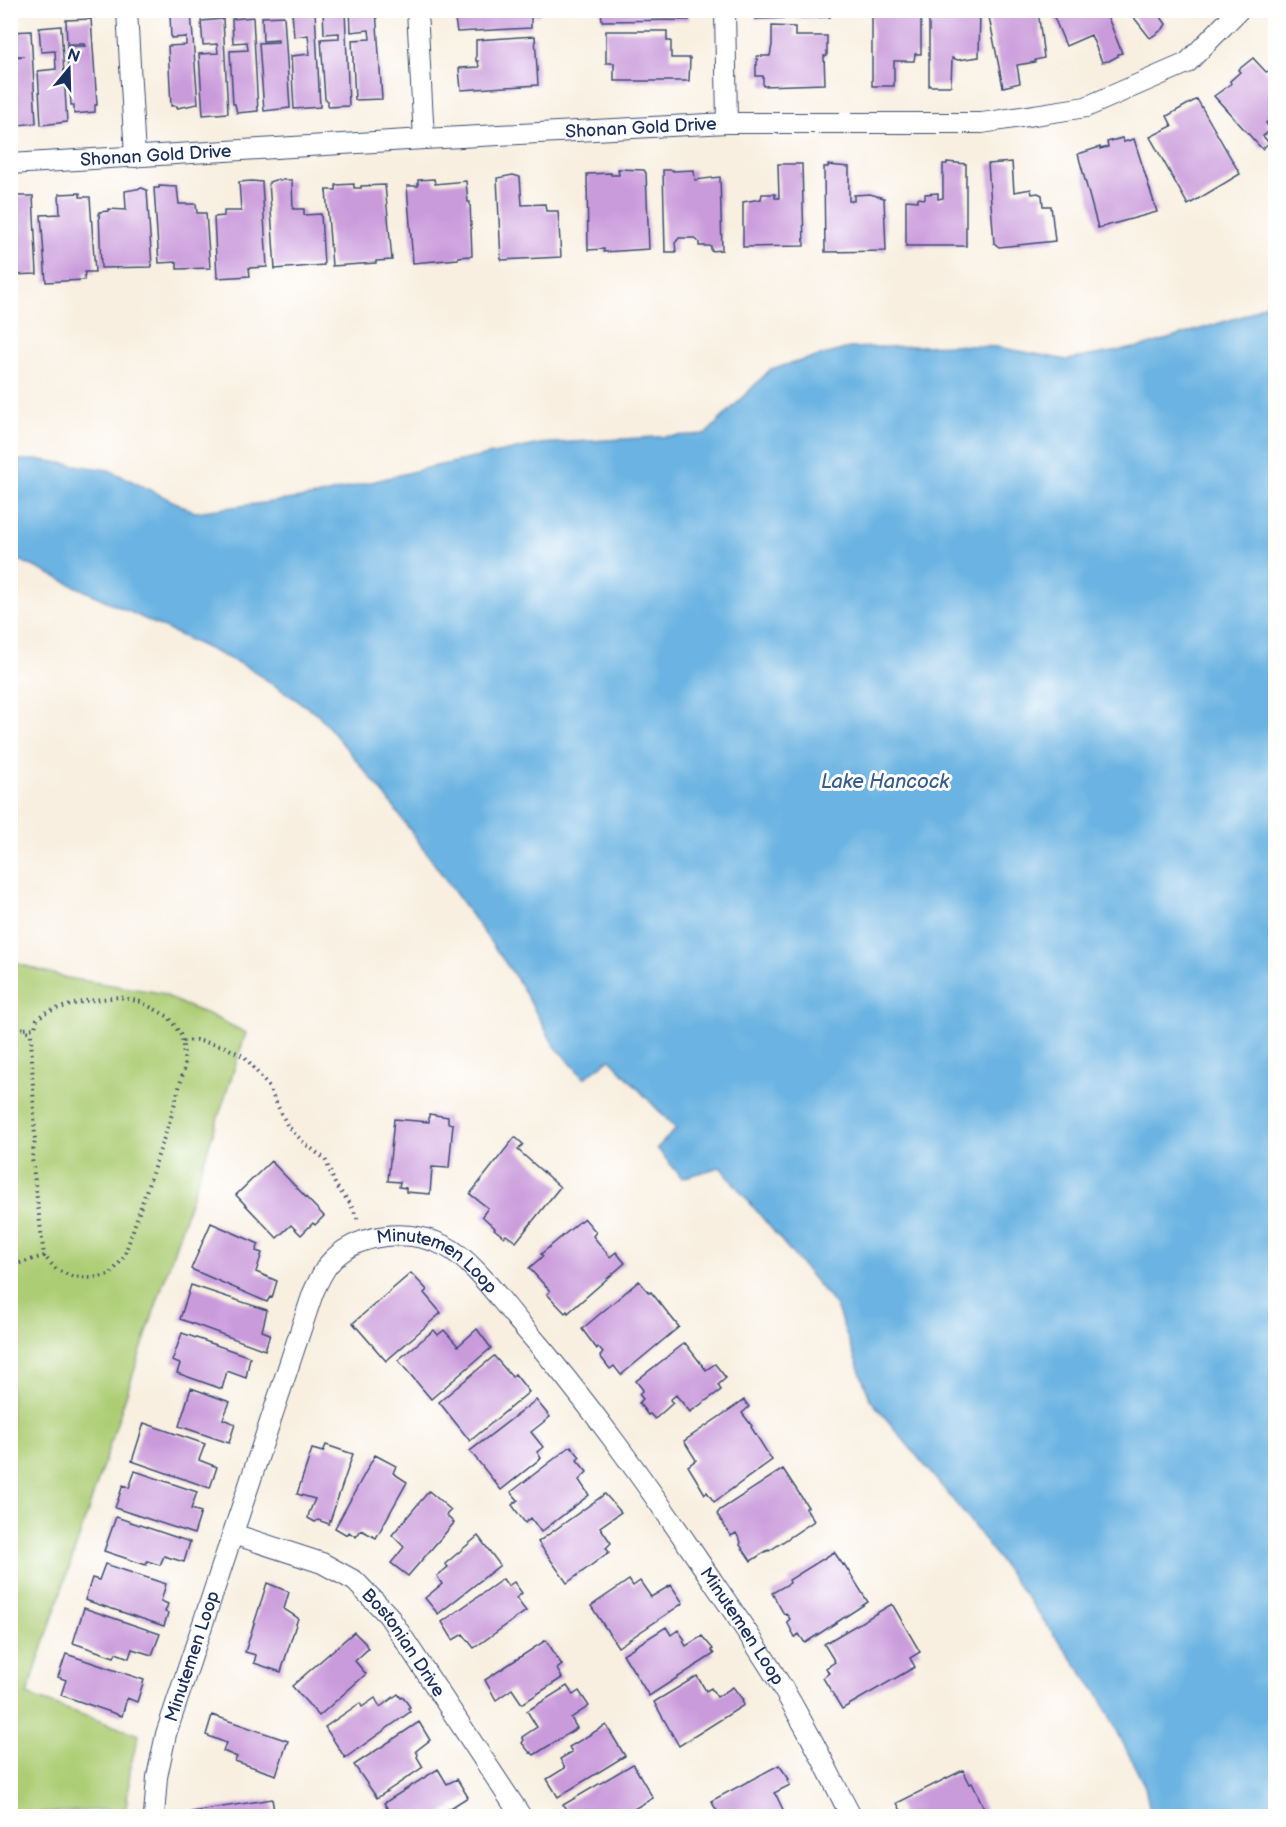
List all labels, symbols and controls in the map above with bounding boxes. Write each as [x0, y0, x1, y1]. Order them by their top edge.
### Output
north arrow [39, 39, 99, 99]
text: N [65, 45, 82, 67]
street label: Shonan Gold Drive [565, 114, 718, 143]
street label: Shonan Gold Drive [79, 141, 232, 171]
water label: Lake Hancock [821, 770, 950, 794]
street label: Minutemen Loop [375, 1225, 501, 1298]
street label: Minutemen Loop [695, 1563, 788, 1689]
street label: Bostonian Drive [357, 1584, 449, 1701]
street label: Minutemen Loop [161, 1588, 224, 1725]

